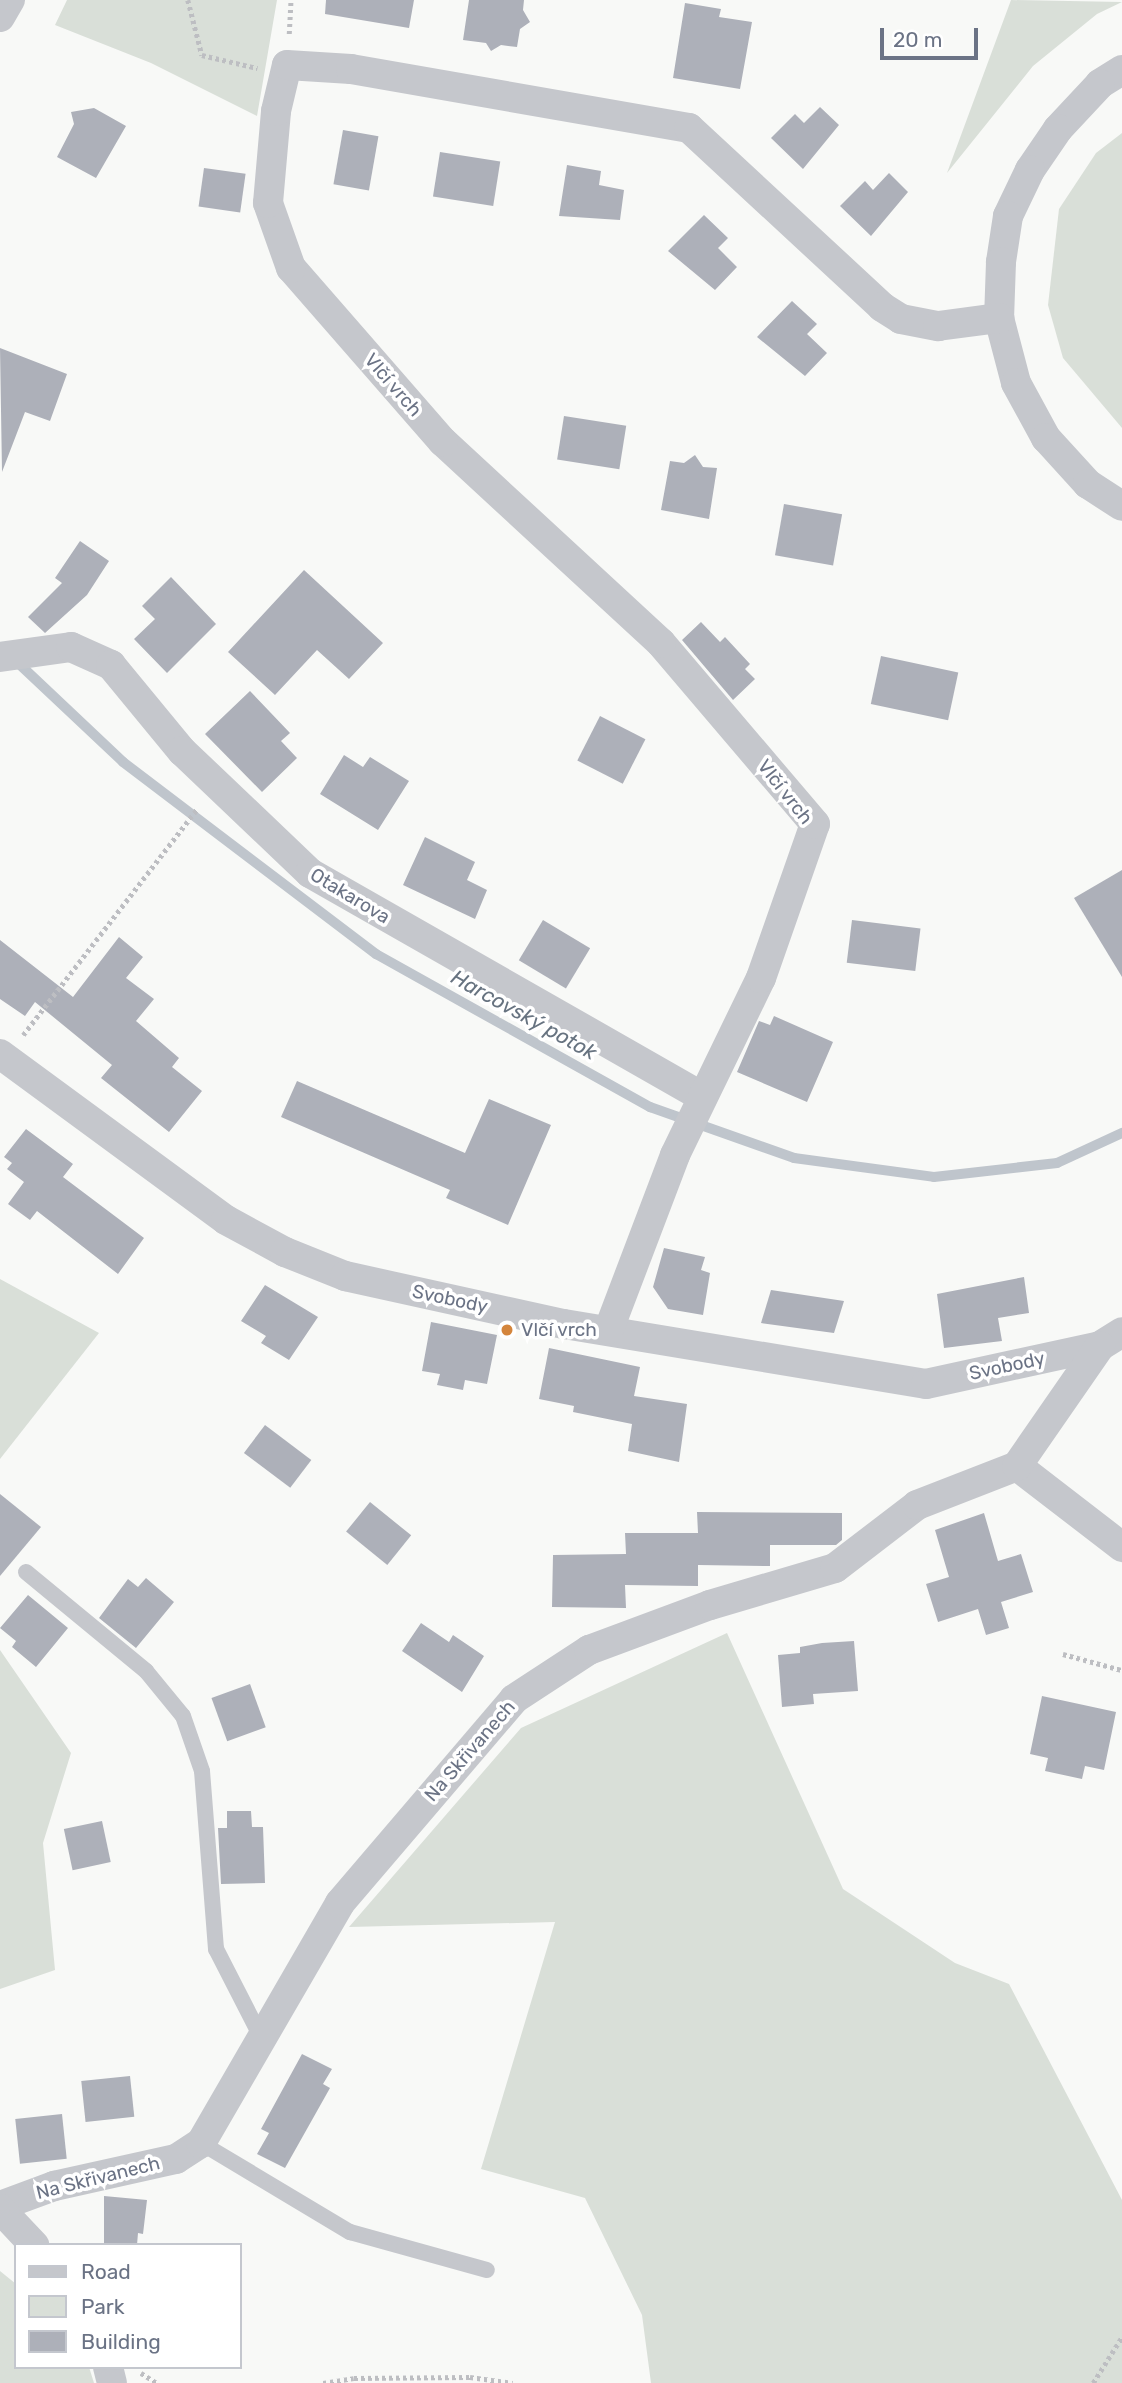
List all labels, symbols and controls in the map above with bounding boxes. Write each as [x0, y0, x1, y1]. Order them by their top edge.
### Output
scale bar [884, 14, 982, 58]
text: 20 m [893, 27, 942, 52]
street label: Vlčí vrch [359, 349, 427, 421]
street label: Vlčí vrch [752, 755, 818, 829]
street label: Otakarova [306, 863, 394, 929]
water label: Harcovský potok [446, 964, 602, 1066]
street label: Svobody [410, 1280, 490, 1318]
place label: Vlčí vrch [521, 1319, 597, 1341]
marker: Vlčí vrch [499, 1322, 515, 1338]
street label: Svobody [967, 1347, 1047, 1385]
street label: Na Skřivanech [420, 1696, 520, 1806]
street label: Na Skřivanech [34, 2152, 162, 2204]
legend [14, 2243, 242, 2369]
text: Road [81, 2259, 131, 2284]
text: Park [81, 2294, 125, 2319]
text: Building [81, 2329, 161, 2354]

